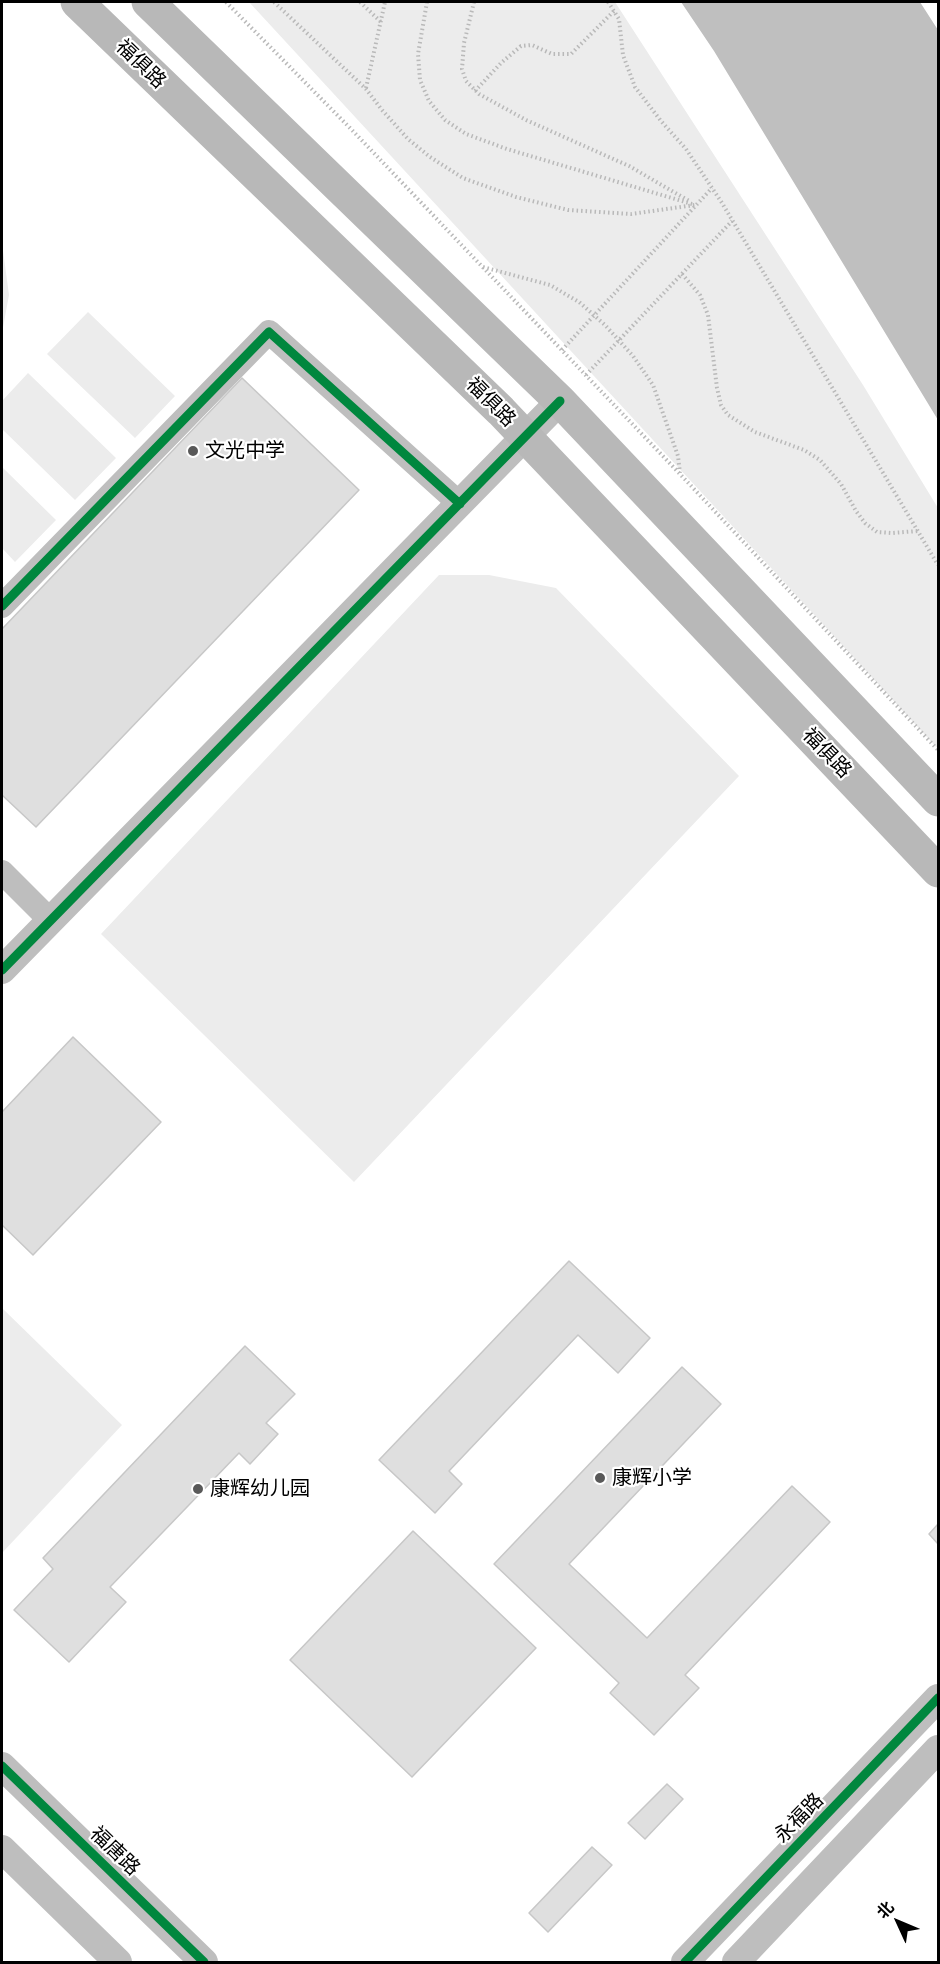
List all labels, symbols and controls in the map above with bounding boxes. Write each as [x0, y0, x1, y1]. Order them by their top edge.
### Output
street label: 福俱路 [111, 35, 171, 93]
street label: 福俱路 [461, 372, 521, 432]
place label: 文光中学 [205, 439, 285, 463]
marker: 文光中学 [186, 444, 200, 458]
street label: 福俱路 [798, 723, 856, 783]
place label: 康辉小学 [612, 1466, 692, 1490]
marker: 康辉小学 [593, 1471, 607, 1485]
place label: 康辉幼儿园 [210, 1477, 310, 1501]
marker: 康辉幼儿园 [191, 1482, 205, 1496]
street label: 永福路 [770, 1788, 828, 1848]
street label: 福唐路 [85, 1822, 145, 1880]
north arrow [868, 1892, 928, 1952]
text: 北 [873, 1897, 897, 1922]

